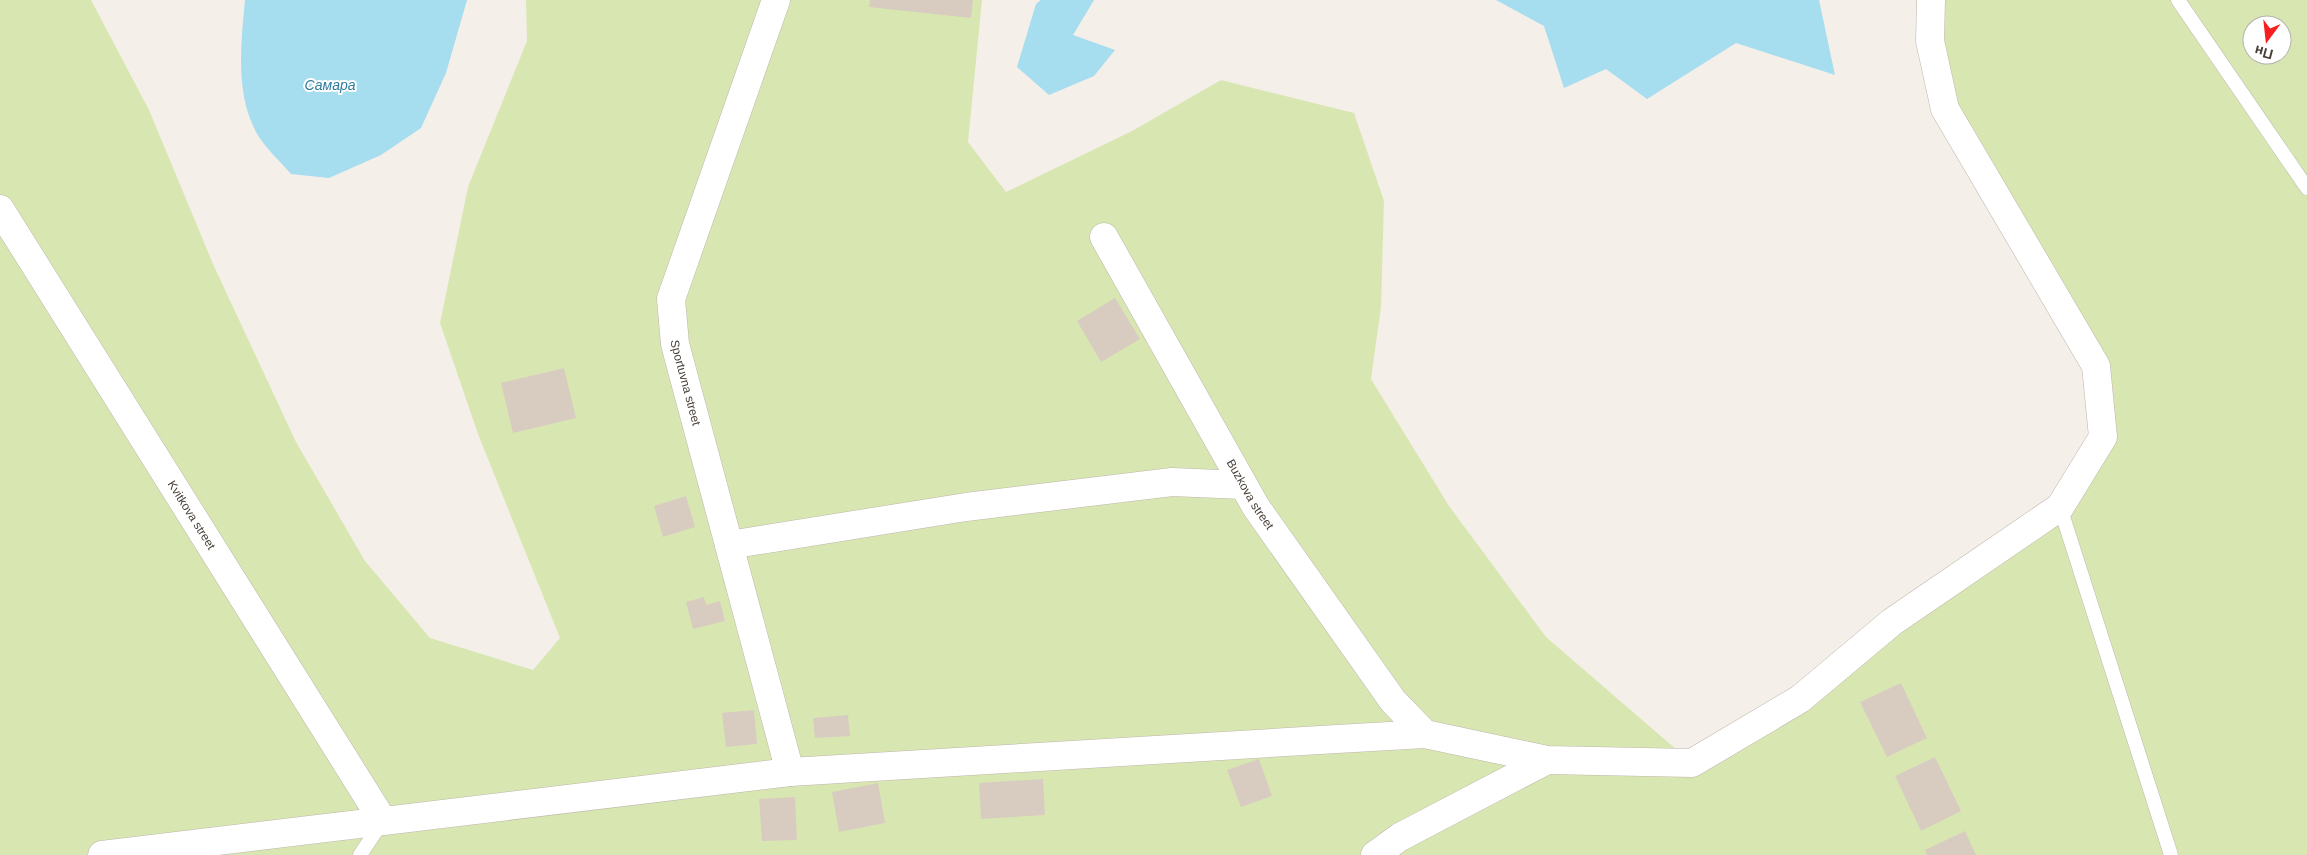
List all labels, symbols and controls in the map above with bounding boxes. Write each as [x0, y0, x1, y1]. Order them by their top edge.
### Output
north arrow [2242, 15, 2292, 65]
text: Пн [2253, 42, 2275, 63]
water label: Самара [304, 77, 356, 93]
street label: Sportuvna street [668, 339, 704, 428]
street label: Buzkova street [1224, 457, 1277, 533]
street label: Kvitkova street [165, 478, 219, 553]

